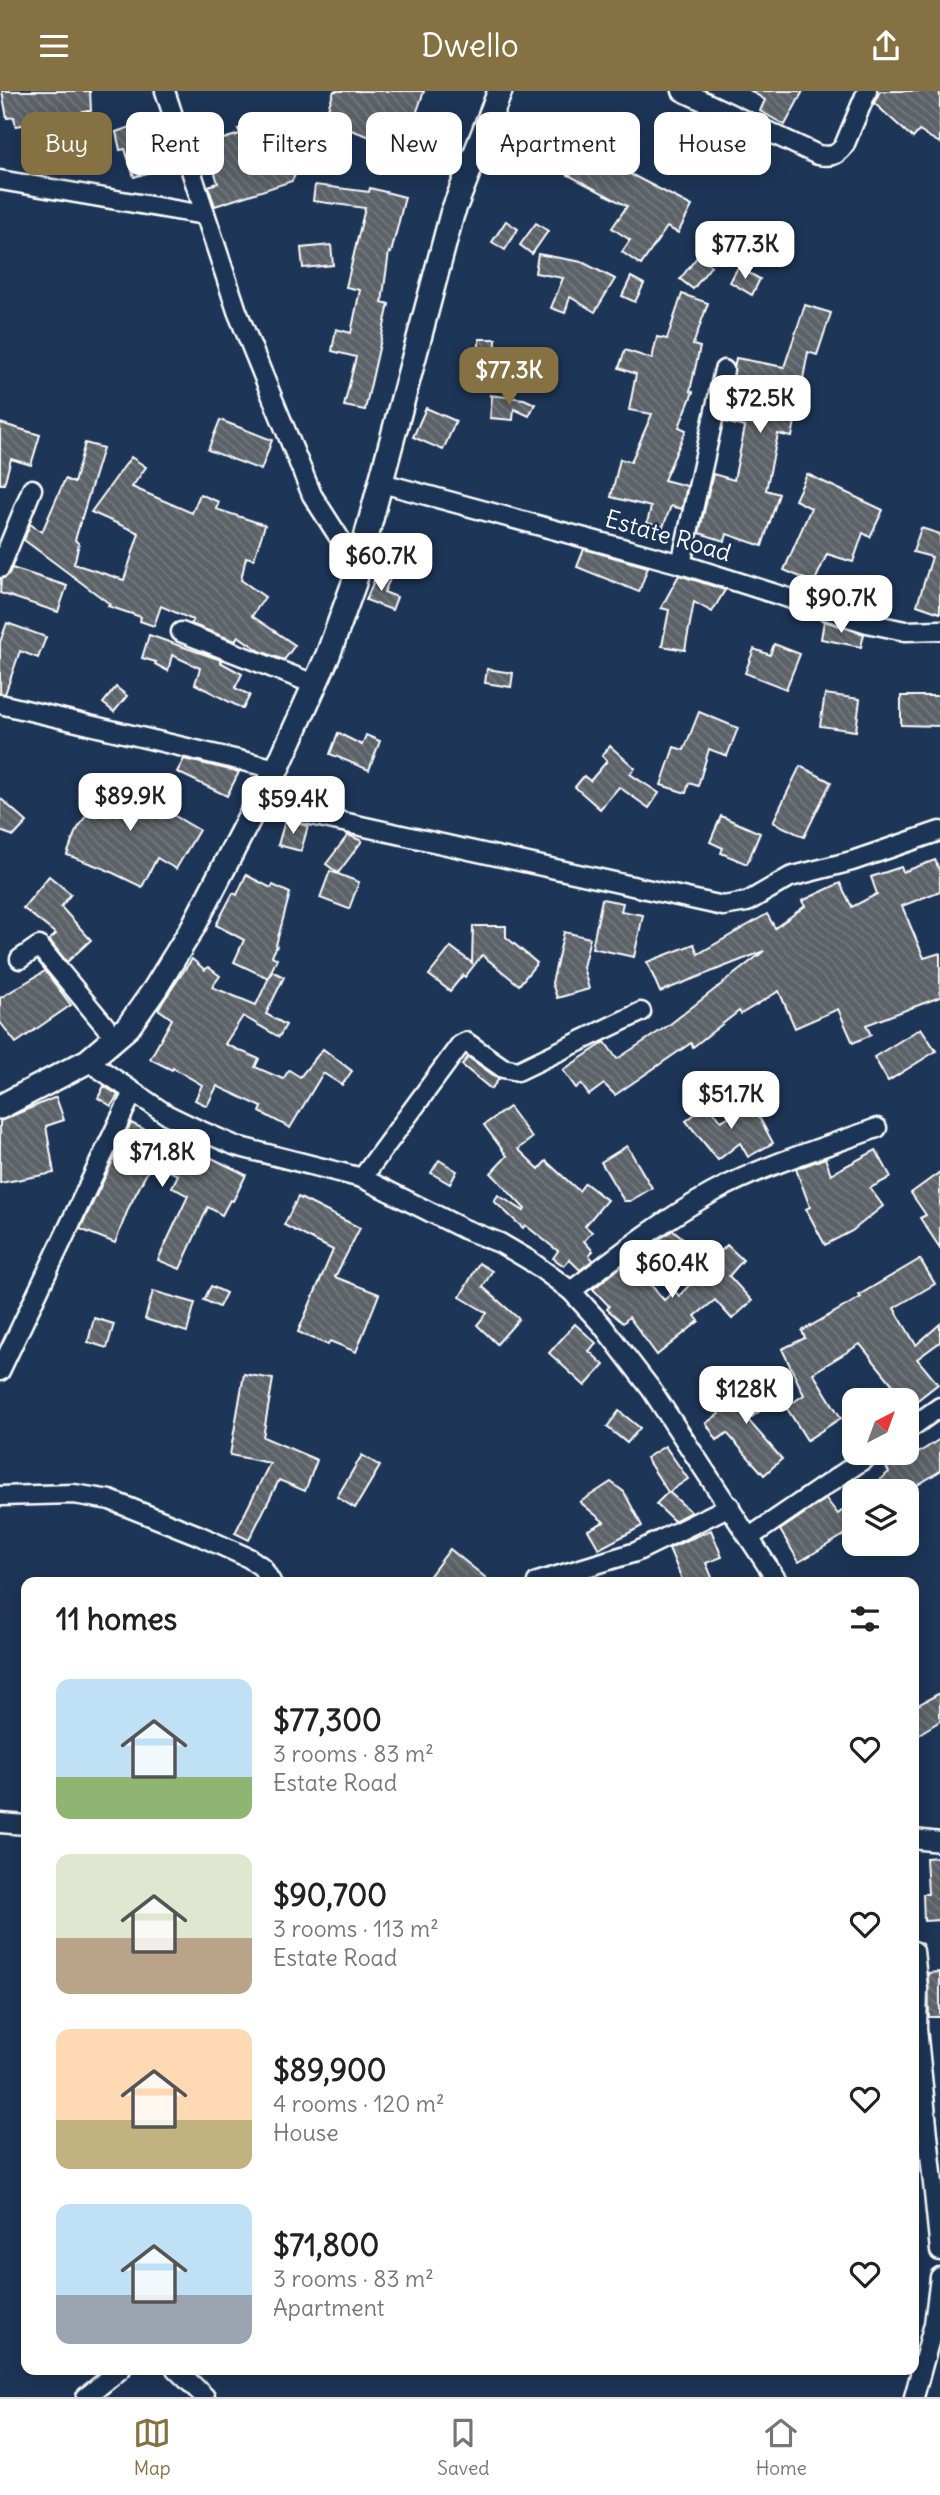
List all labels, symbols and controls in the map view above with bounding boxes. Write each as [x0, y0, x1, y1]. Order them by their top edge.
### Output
text: Dwello [421, 25, 519, 66]
icon: menu [35, 27, 73, 65]
icon: share [867, 27, 905, 65]
chip: Buy [21, 112, 112, 175]
chip: Rent [126, 112, 224, 175]
chip: Filters [238, 112, 352, 175]
chip: New [366, 112, 462, 175]
chip: Apartment [476, 112, 640, 175]
chip: House [654, 112, 771, 175]
pin: $77.3K [688, 221, 802, 281]
text: $77.3K [711, 229, 779, 258]
pin: $77.3K [452, 347, 566, 407]
text: $77.3K [475, 355, 543, 384]
pin: $72.5K [703, 375, 817, 435]
text: $72.5K [726, 383, 794, 412]
street label: Estate Road [602, 503, 735, 567]
pin: $60.7K [324, 533, 438, 593]
text: $60.7K [345, 541, 417, 570]
pin: $90.7K [784, 575, 898, 635]
text: $90.7K [805, 583, 877, 612]
pin: $89.9K [73, 773, 187, 833]
pin: $59.4K [236, 777, 350, 836]
text: $89.9K [95, 781, 165, 810]
text: $59.4K [258, 784, 328, 813]
pin: $51.7K [674, 1072, 788, 1131]
text: $51.7K [698, 1079, 764, 1108]
pin: $71.8K [105, 1129, 219, 1189]
text: $71.8K [129, 1137, 195, 1166]
pin: $60.4K [615, 1241, 729, 1300]
text: $60.4K [636, 1248, 708, 1277]
pin: $128K [697, 1367, 795, 1426]
text: $128K [715, 1374, 777, 1403]
north arrow [842, 1388, 919, 1465]
map controls [842, 1388, 919, 1556]
button: layers [842, 1479, 919, 1556]
text: 11 homes [56, 1600, 177, 1638]
icon: filters [846, 1600, 884, 1638]
text: $77,300 [273, 1701, 382, 1739]
icon: home [112, 1707, 196, 1791]
icon: heart [846, 1730, 884, 1768]
text: 3 rooms · 83 m² [273, 1739, 434, 1768]
text: Estate Road [273, 1768, 397, 1797]
text: $90,700 [273, 1876, 387, 1914]
icon: home [112, 1882, 196, 1966]
icon: heart [846, 1905, 884, 1943]
text: 3 rooms · 113 m² [273, 1914, 439, 1943]
text: Estate Road [273, 1943, 397, 1972]
text: $89,900 [273, 2051, 387, 2089]
icon: home [112, 2057, 196, 2141]
icon: heart [846, 2080, 884, 2118]
text: 4 rooms · 120 m² [273, 2089, 445, 2118]
text: House [273, 2118, 339, 2147]
text: $71,800 [273, 2226, 379, 2264]
icon: home [112, 2232, 196, 2316]
icon: heart [846, 2255, 884, 2293]
text: 3 rooms · 83 m² [273, 2264, 434, 2293]
text: Apartment [273, 2293, 385, 2322]
tab: Map [133, 2414, 171, 2480]
tab: Saved [437, 2414, 489, 2480]
tab: Home [756, 2414, 807, 2480]

